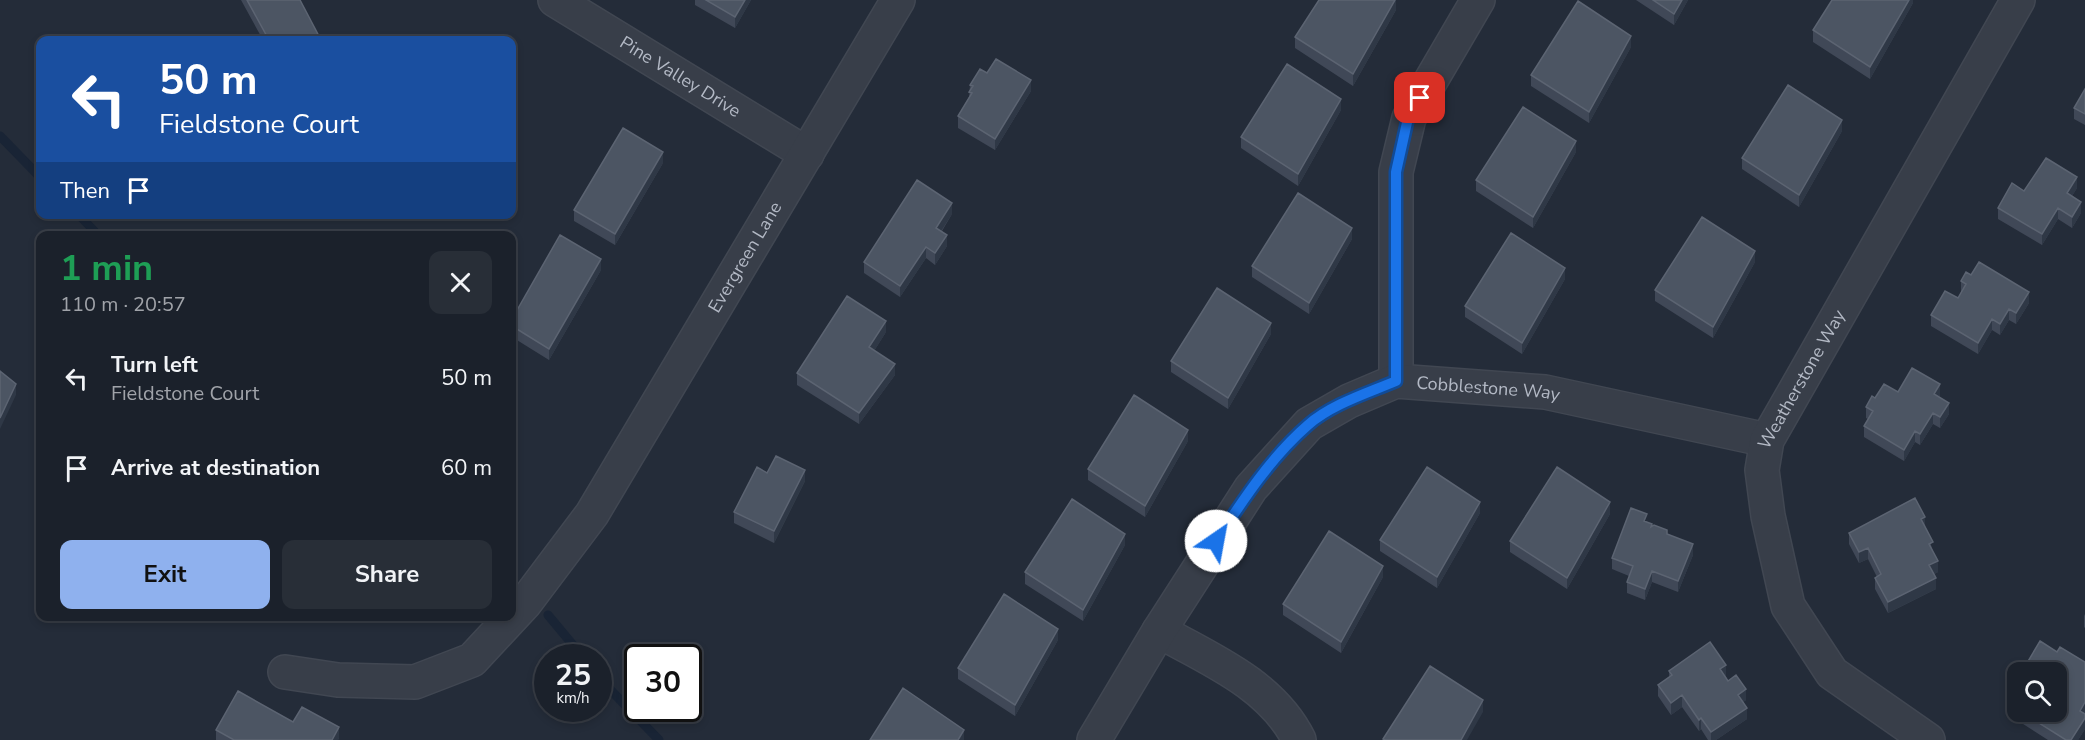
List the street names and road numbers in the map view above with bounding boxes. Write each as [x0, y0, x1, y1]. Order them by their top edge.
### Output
street label: Pine Valley Drive [615, 31, 745, 123]
street label: Evergreen Lane [703, 197, 787, 317]
street label: Weatherstone Way [1752, 305, 1851, 454]
street label: Cobblestone Way [1415, 371, 1563, 407]

